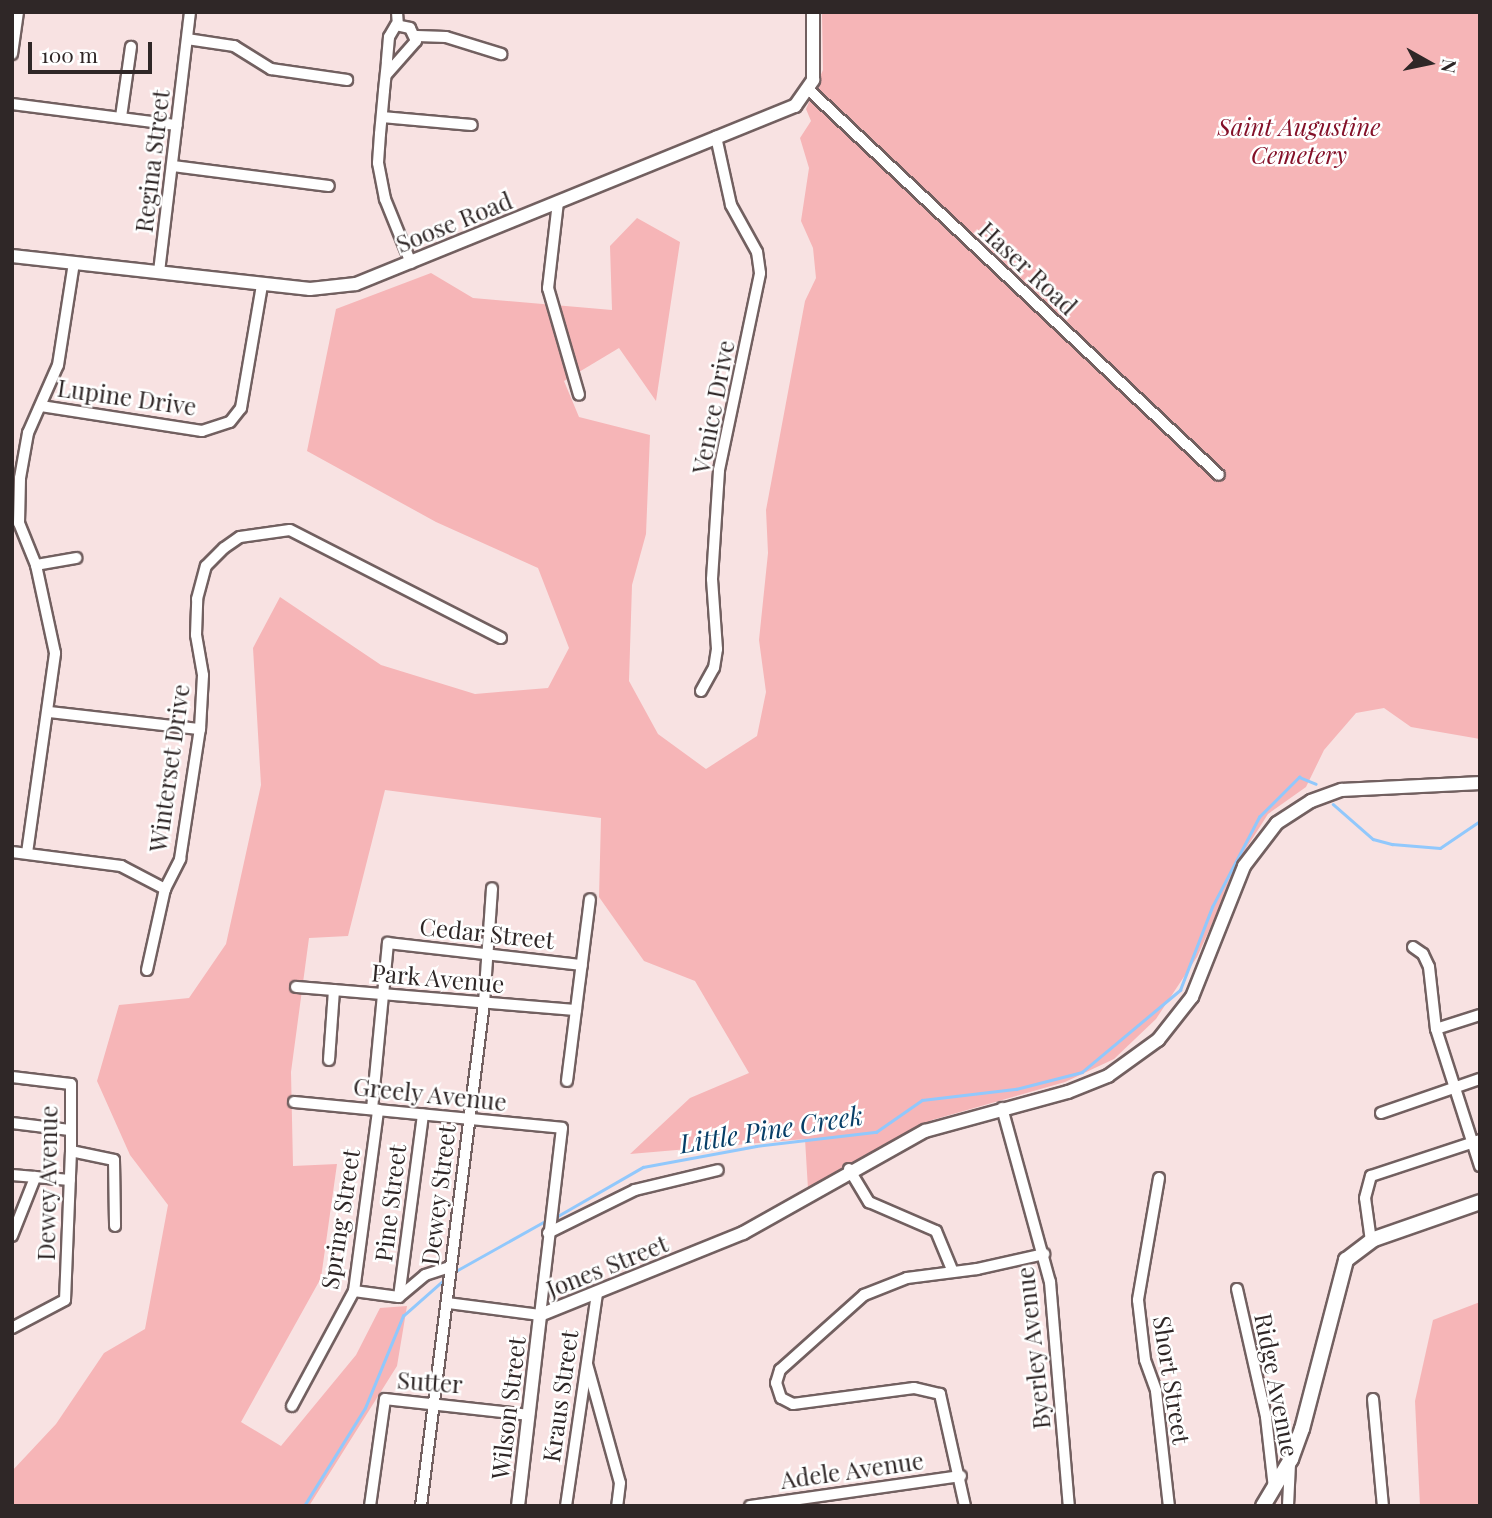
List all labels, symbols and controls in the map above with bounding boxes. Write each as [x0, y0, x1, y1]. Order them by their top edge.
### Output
scale bar [32, 28, 156, 72]
north arrow [1394, 28, 1464, 98]
text: 100 m [41, 40, 98, 68]
text: N [1436, 57, 1464, 75]
street label: Regina Street [129, 88, 175, 234]
park label: Saint Augustine Cemetery [1218, 113, 1380, 169]
street label: Soose Road [392, 186, 516, 258]
street label: Haser Road [973, 215, 1083, 321]
street label: Venice Drive [686, 338, 740, 476]
street label: Lupine Drive [56, 373, 198, 421]
street label: Winterset Drive [143, 682, 195, 854]
street label: Cedar Street [418, 912, 556, 954]
street label: Park Avenue [370, 958, 506, 998]
street label: Greely Avenue [351, 1072, 509, 1116]
water label: Little Pine Creek [677, 1099, 865, 1159]
street label: Dewey Avenue [31, 1104, 63, 1262]
street label: Dewey Street [415, 1123, 461, 1267]
street label: Pine Street [369, 1143, 411, 1263]
street label: Spring Street [315, 1147, 365, 1291]
street label: Jones Street [542, 1229, 672, 1303]
street label: Byerley Avenue [1010, 1265, 1056, 1431]
street label: Ridge Avenue [1249, 1310, 1305, 1460]
street label: Short Street [1148, 1314, 1196, 1446]
street label: Kraus Street [536, 1328, 584, 1464]
street label: Wilson Street [485, 1335, 531, 1481]
street label: Sutter [396, 1365, 464, 1399]
street label: Adele Avenue [778, 1446, 926, 1494]

